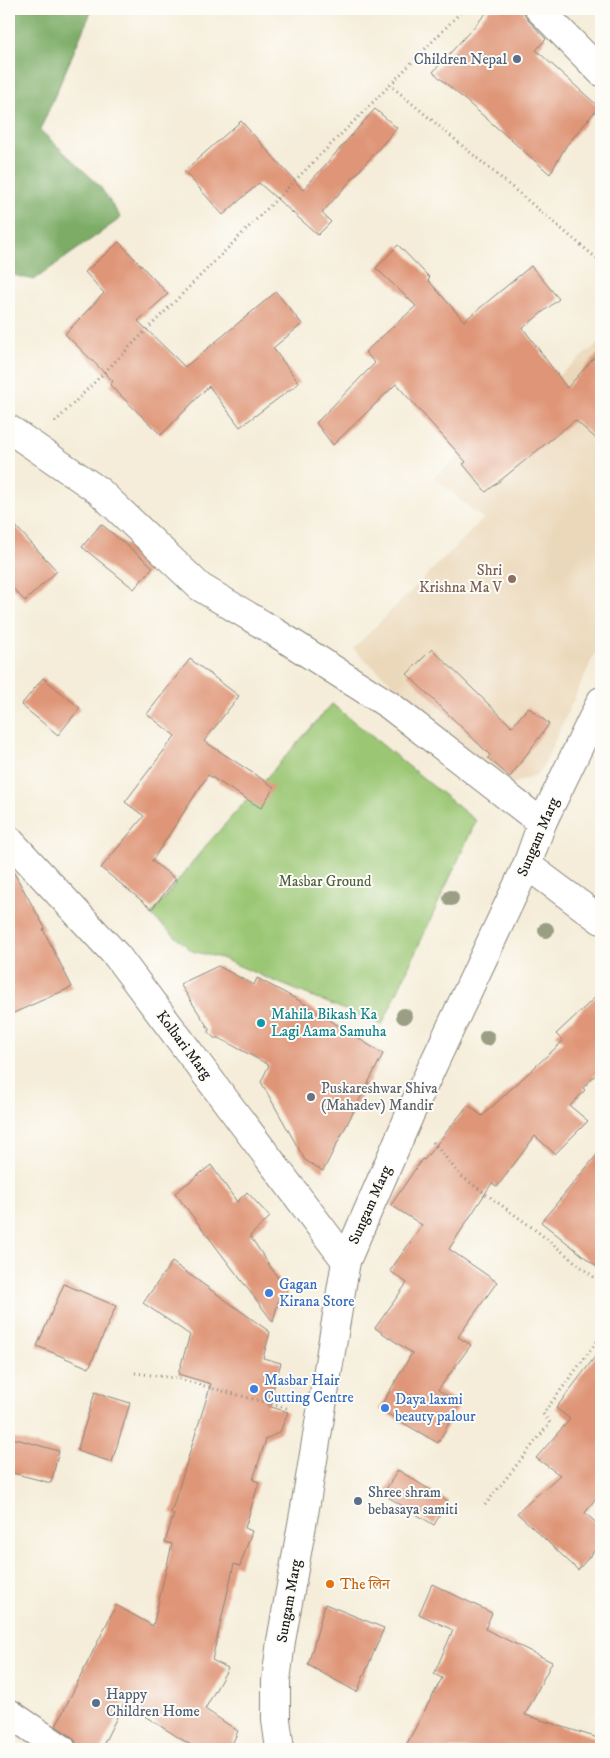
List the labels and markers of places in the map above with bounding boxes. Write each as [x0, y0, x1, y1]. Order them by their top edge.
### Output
place label: Children Nepal [414, 50, 507, 69]
marker: Children Nepal [511, 53, 523, 65]
place label: Shri Krishna Ma V [419, 561, 502, 597]
marker: Shri Krishna Ma V [506, 573, 518, 585]
place label: Mahila Bikash Ka Lagi Aama Samuha [271, 1005, 387, 1041]
marker: Mahila Bikash Ka Lagi Aama Samuha [255, 1017, 267, 1029]
place label: Puskareshwar Shiva (Mahadev) Mandir [321, 1079, 438, 1115]
marker: Puskareshwar Shiva (Mahadev) Mandir [305, 1091, 317, 1103]
place label: Gagan Kirana Store [279, 1275, 355, 1311]
marker: Gagan Kirana Store [263, 1287, 275, 1299]
place label: Masbar Hair Cutting Centre [264, 1371, 354, 1407]
marker: Masbar Hair Cutting Centre [248, 1383, 260, 1395]
place label: Daya laxmi beauty palour [395, 1390, 476, 1426]
marker: Daya laxmi beauty palour [379, 1402, 391, 1414]
place label: Shree shram bebasaya samiti [368, 1483, 458, 1519]
marker: Shree shram bebasaya samiti [352, 1495, 364, 1507]
place label: The लिन [340, 1575, 391, 1594]
marker: The लिन [324, 1578, 336, 1590]
place label: Happy Children Home [106, 1685, 200, 1721]
marker: Happy Children Home [90, 1697, 102, 1709]

